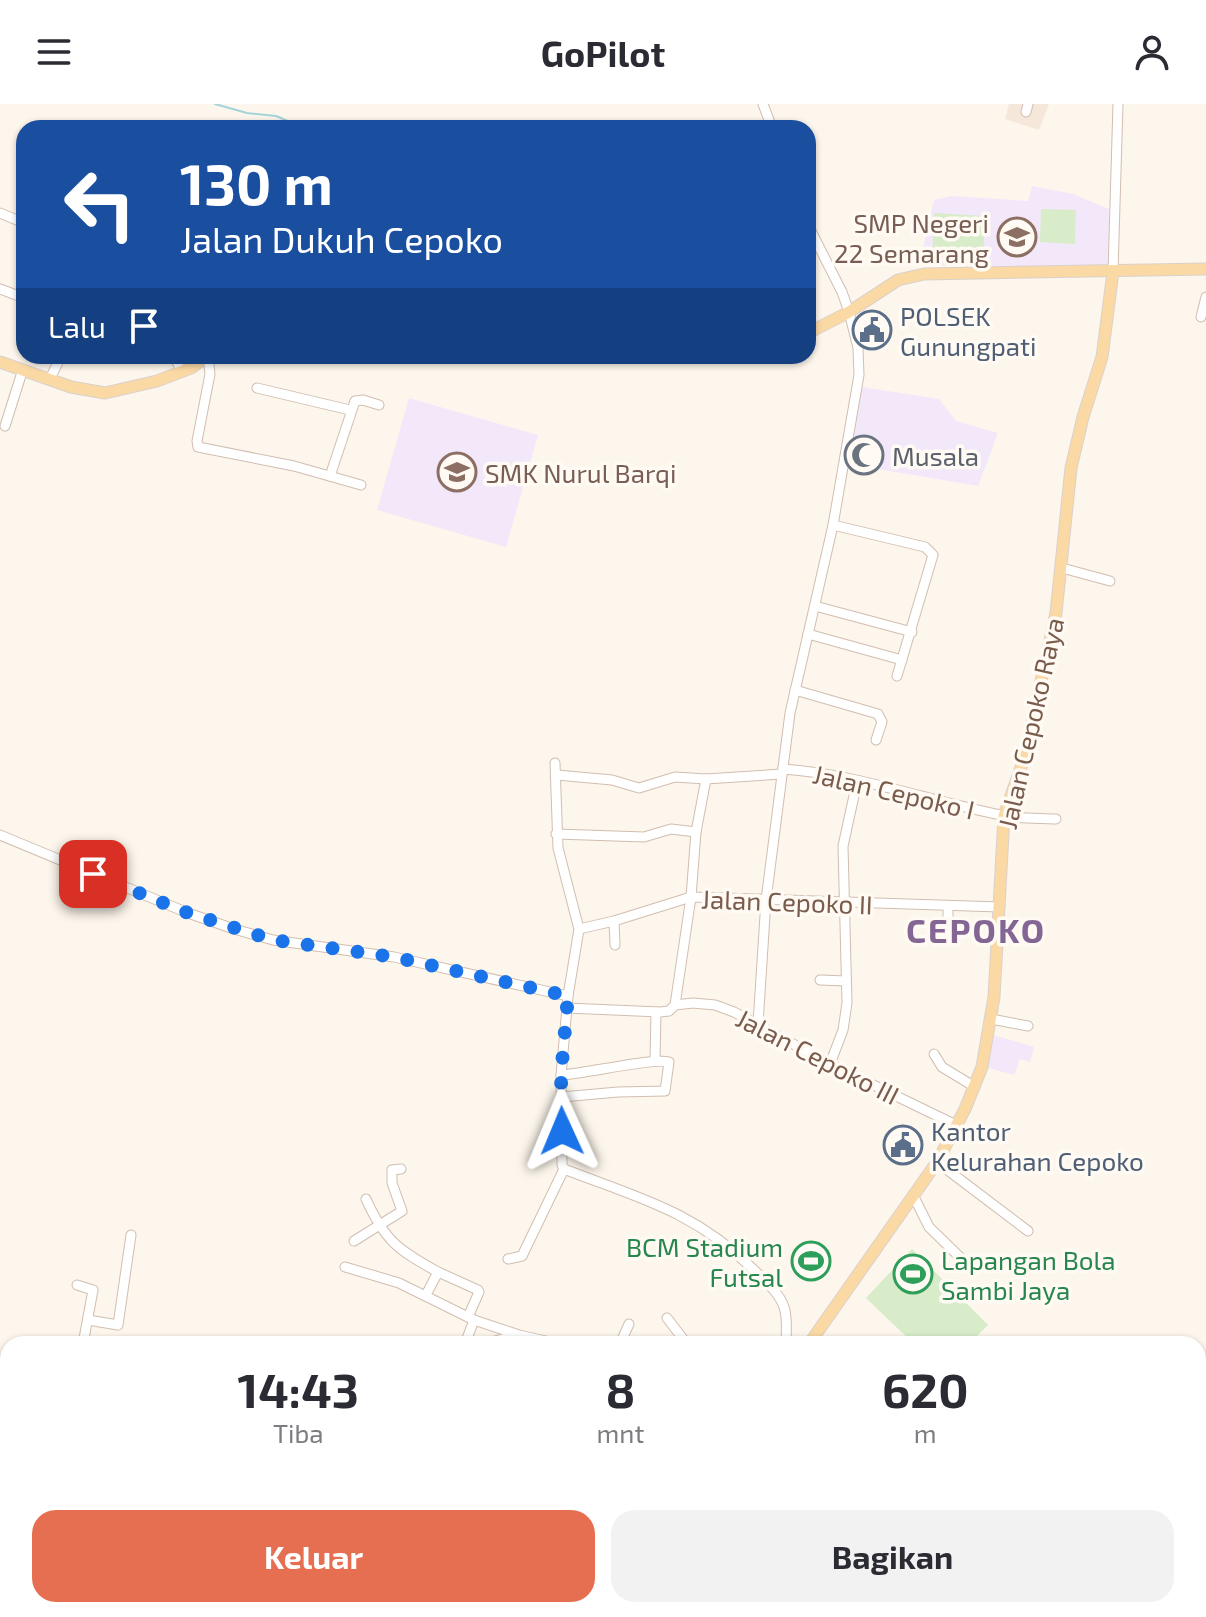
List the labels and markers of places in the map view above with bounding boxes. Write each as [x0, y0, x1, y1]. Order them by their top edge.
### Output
place label: SMP Negeri 22 Semarang [834, 207, 989, 268]
school or university icon: SMP Negeri 22 Semarang [996, 216, 1038, 258]
place label: POLSEK Gunungpati [900, 300, 1036, 361]
public building icon: POLSEK Gunungpati [851, 309, 893, 351]
mosque icon: Musala [843, 434, 885, 476]
place label: Musala [892, 440, 979, 471]
school or university icon: SMK Nurul Barqi [436, 451, 478, 493]
place label: SMK Nurul Barqi [485, 457, 676, 488]
pin [59, 840, 127, 908]
place label: Kantor Kelurahan Cepoko [931, 1115, 1144, 1176]
public building icon: Kantor Kelurahan Cepoko [882, 1124, 924, 1166]
place label: BCM Stadium Futsal [626, 1231, 783, 1292]
sports icon: BCM Stadium Futsal [790, 1240, 832, 1282]
place label: Lapangan Bola Sambi Jaya [941, 1244, 1116, 1305]
sports icon: Lapangan Bola Sambi Jaya [892, 1253, 934, 1295]

